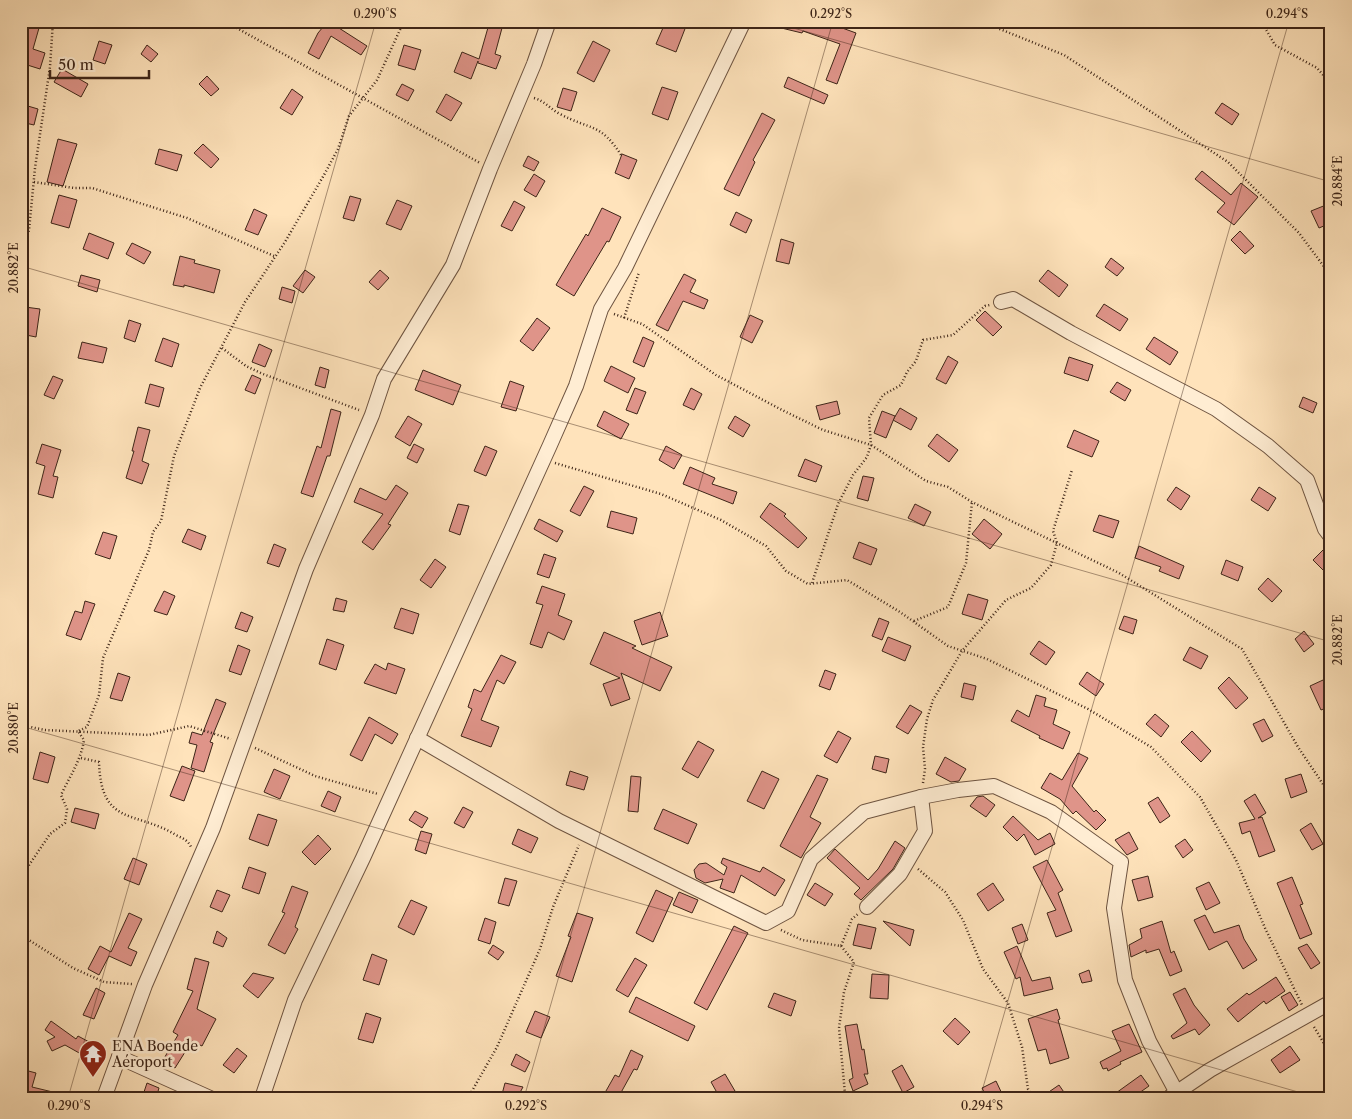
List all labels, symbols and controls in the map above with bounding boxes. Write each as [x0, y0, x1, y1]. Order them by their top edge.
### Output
text: 0.290°S [353, 6, 397, 21]
text: 0.292°S [810, 6, 852, 21]
text: 0.294°S [1266, 6, 1308, 21]
scale bar [50, 48, 149, 80]
text: 50 m [58, 55, 94, 74]
text: 20.884°E [1330, 156, 1345, 206]
text: 20.882°E [6, 243, 21, 293]
text: 20.882°E [1330, 615, 1345, 665]
text: 20.880°E [6, 702, 21, 754]
place label: ENA Boende Aéroport [111, 1037, 198, 1071]
temple icon: ENA Boende Aéroport [78, 1039, 108, 1078]
text: 0.290°S [47, 1098, 91, 1113]
text: 0.292°S [505, 1098, 547, 1113]
text: 0.294°S [961, 1098, 1003, 1113]

